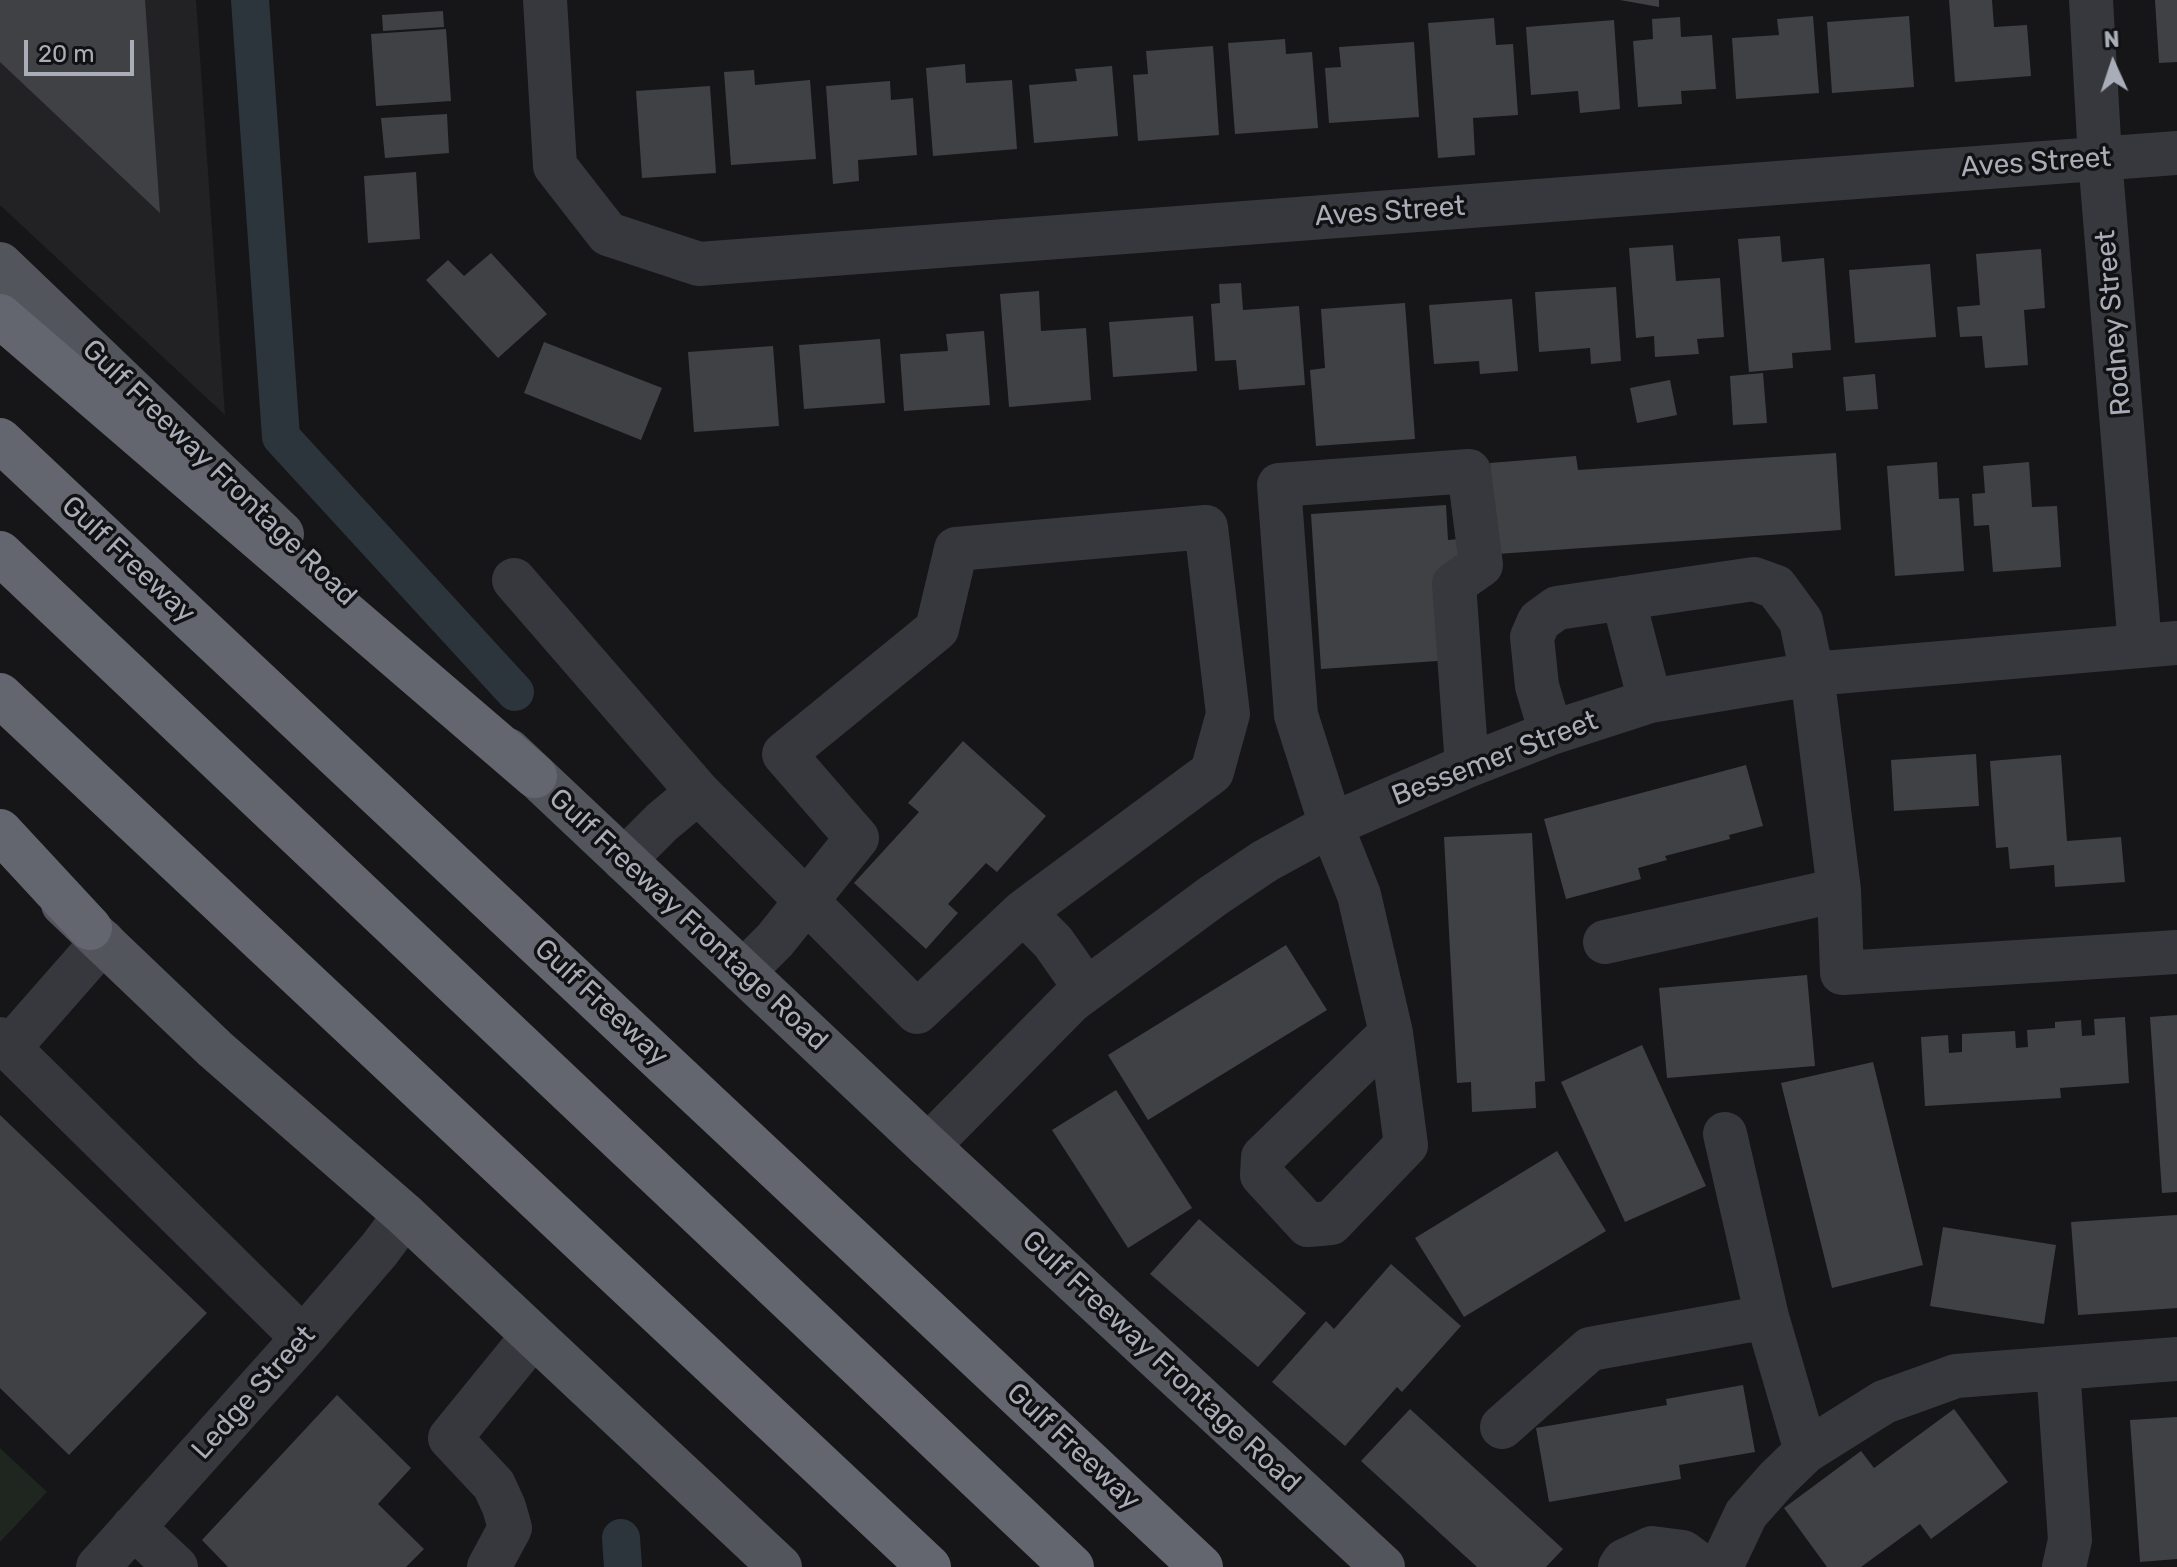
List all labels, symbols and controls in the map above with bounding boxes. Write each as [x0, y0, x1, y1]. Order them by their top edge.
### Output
scale bar [28, 24, 138, 74]
north arrow [2073, 24, 2153, 104]
text: N [2103, 26, 2120, 53]
text: 20 m [38, 40, 95, 68]
street label: Aves Street [1960, 141, 2112, 185]
street label: Aves Street [1314, 190, 1466, 234]
street label: Rodney Street [2089, 229, 2139, 417]
street label: Gulf Freeway Frontage Road [75, 333, 363, 613]
street label: Gulf Freeway [54, 490, 202, 630]
street label: Bessemer Street [1387, 704, 1603, 814]
street label: Gulf Freeway Frontage Road [542, 782, 834, 1058]
street label: Gulf Freeway [527, 933, 675, 1073]
street label: Gulf Freeway Frontage Road [1015, 1224, 1307, 1500]
street label: Ledge Street [185, 1319, 323, 1467]
street label: Gulf Freeway [999, 1377, 1147, 1517]

